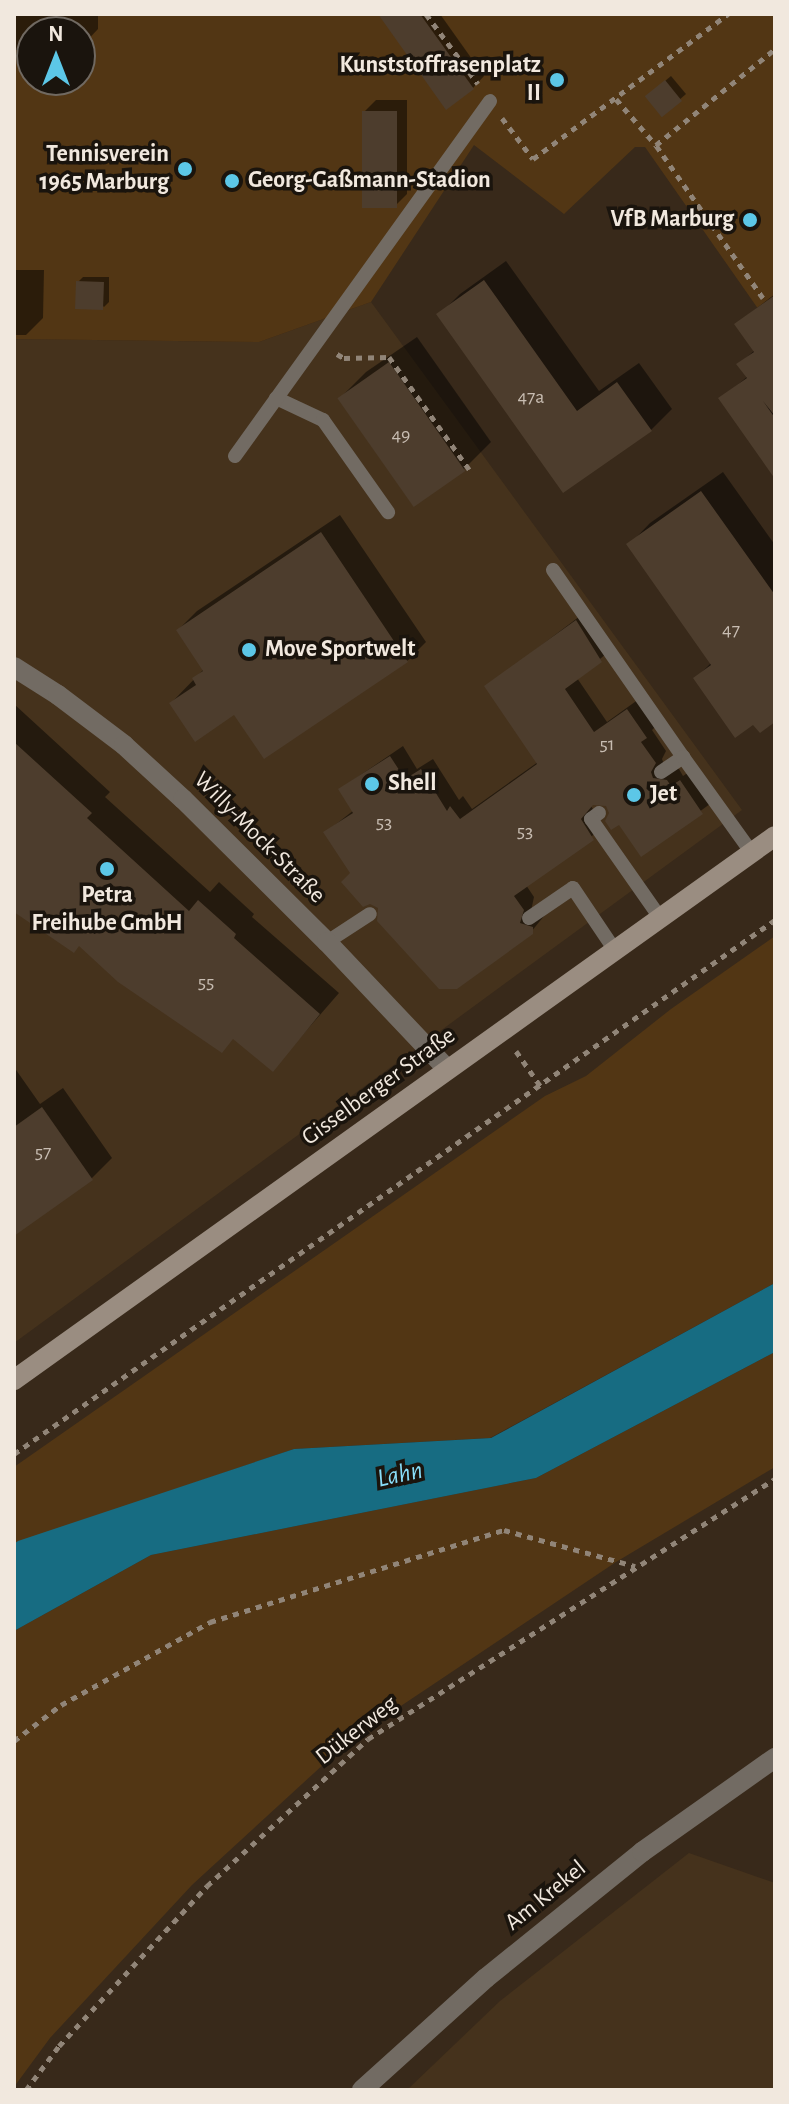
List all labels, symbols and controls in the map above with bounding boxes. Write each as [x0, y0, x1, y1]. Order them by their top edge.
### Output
north arrow [16, 16, 96, 96]
text: N [48, 23, 64, 45]
place label: Kunststoffrasenplatz II [339, 52, 541, 108]
marker: Kunststoffrasenplatz II [548, 71, 566, 89]
place label: Tennisverein 1965 Marburg [40, 141, 169, 197]
marker: Tennisverein 1965 Marburg [176, 160, 194, 178]
place label: Georg-Gaßmann-Stadion [248, 167, 491, 195]
marker: Georg-Gaßmann-Stadion [223, 172, 241, 190]
place label: VfB Marburg [611, 206, 734, 234]
marker: VfB Marburg [741, 211, 759, 229]
house number: 47a [517, 385, 545, 409]
house number: 49 [391, 423, 411, 447]
house number: 47 [722, 618, 740, 642]
place label: Move Sportwelt [265, 636, 415, 664]
marker: Move Sportwelt [240, 641, 258, 659]
house number: 51 [599, 732, 615, 756]
street label: Willy-Mock-Straße [187, 766, 331, 910]
place label: Shell [388, 770, 436, 798]
marker: Shell [363, 775, 381, 793]
place label: Jet [650, 781, 677, 809]
marker: Jet [625, 786, 643, 804]
house number: 53 [376, 810, 392, 834]
house number: 53 [517, 819, 533, 843]
marker: Petra Freihube GmbH [98, 860, 116, 878]
place label: Petra Freihube GmbH [31, 882, 183, 938]
house number: 55 [198, 970, 214, 994]
street label: Gisselberger Straße [297, 1022, 461, 1152]
house number: 57 [35, 1140, 51, 1164]
water label: Lahn [374, 1455, 426, 1495]
street label: Dükerweg [310, 1690, 404, 1772]
street label: Am Krekel [500, 1855, 592, 1937]

